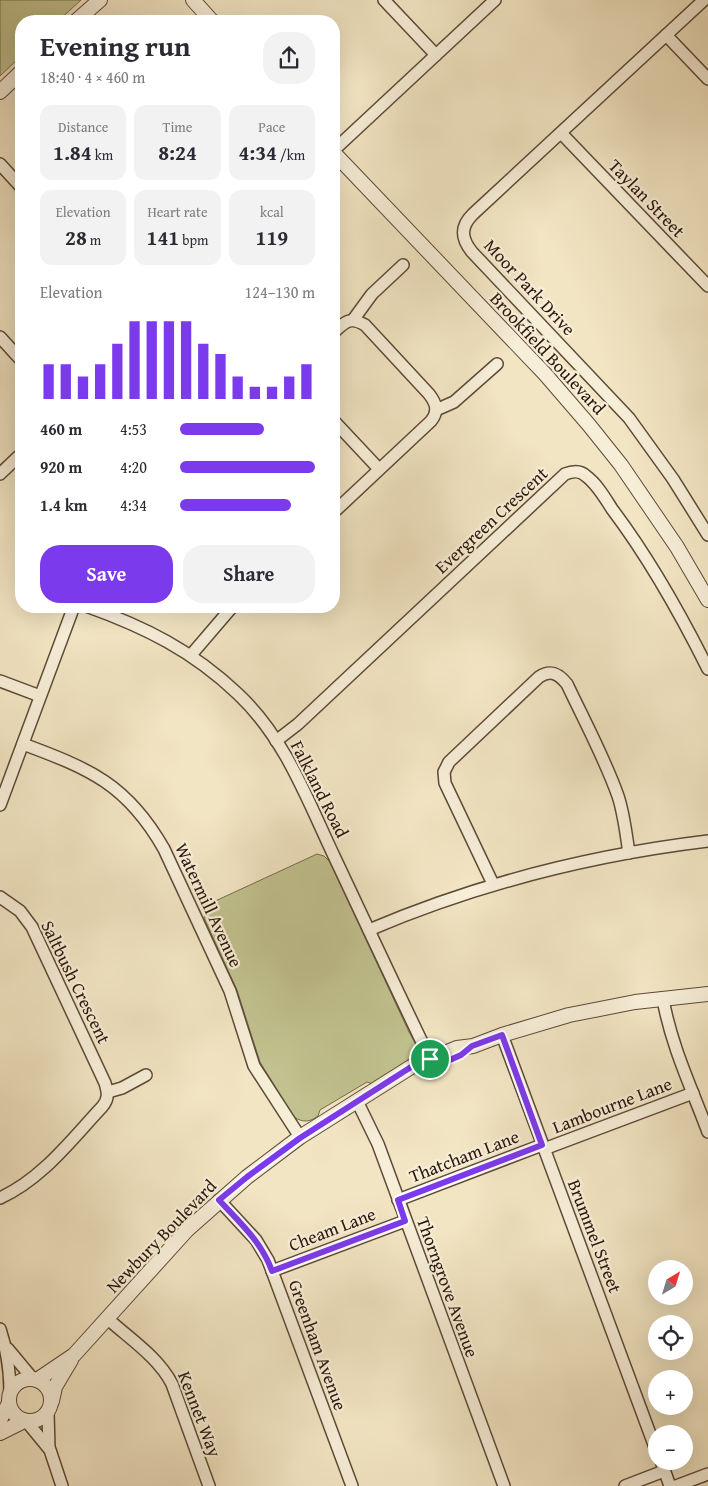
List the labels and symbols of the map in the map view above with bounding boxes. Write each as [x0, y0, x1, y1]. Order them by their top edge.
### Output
street label: Taylan Street [603, 153, 692, 244]
street label: Moor Park Drive [478, 233, 582, 341]
street label: Brookfield Boulevard [484, 286, 612, 421]
street label: Evergreen Crescent [428, 460, 554, 580]
street label: Falkland Road [284, 736, 356, 843]
street label: Watermill Avenue [168, 838, 250, 972]
street label: Saltbush Crescent [34, 916, 118, 1049]
pin [409, 1038, 451, 1080]
street label: Lambourne Lane [548, 1070, 676, 1140]
street label: Thatcham Lane [405, 1123, 523, 1189]
street label: Newbury Boulevard [100, 1173, 223, 1299]
street label: Brummel Street [561, 1175, 629, 1297]
street label: Cheam Lane [285, 1200, 379, 1258]
street label: Thorngrove Avenue [410, 1213, 486, 1361]
north arrow [648, 1260, 692, 1305]
street label: Greenham Avenue [282, 1276, 354, 1414]
street label: Kennet Way [171, 1367, 229, 1461]

